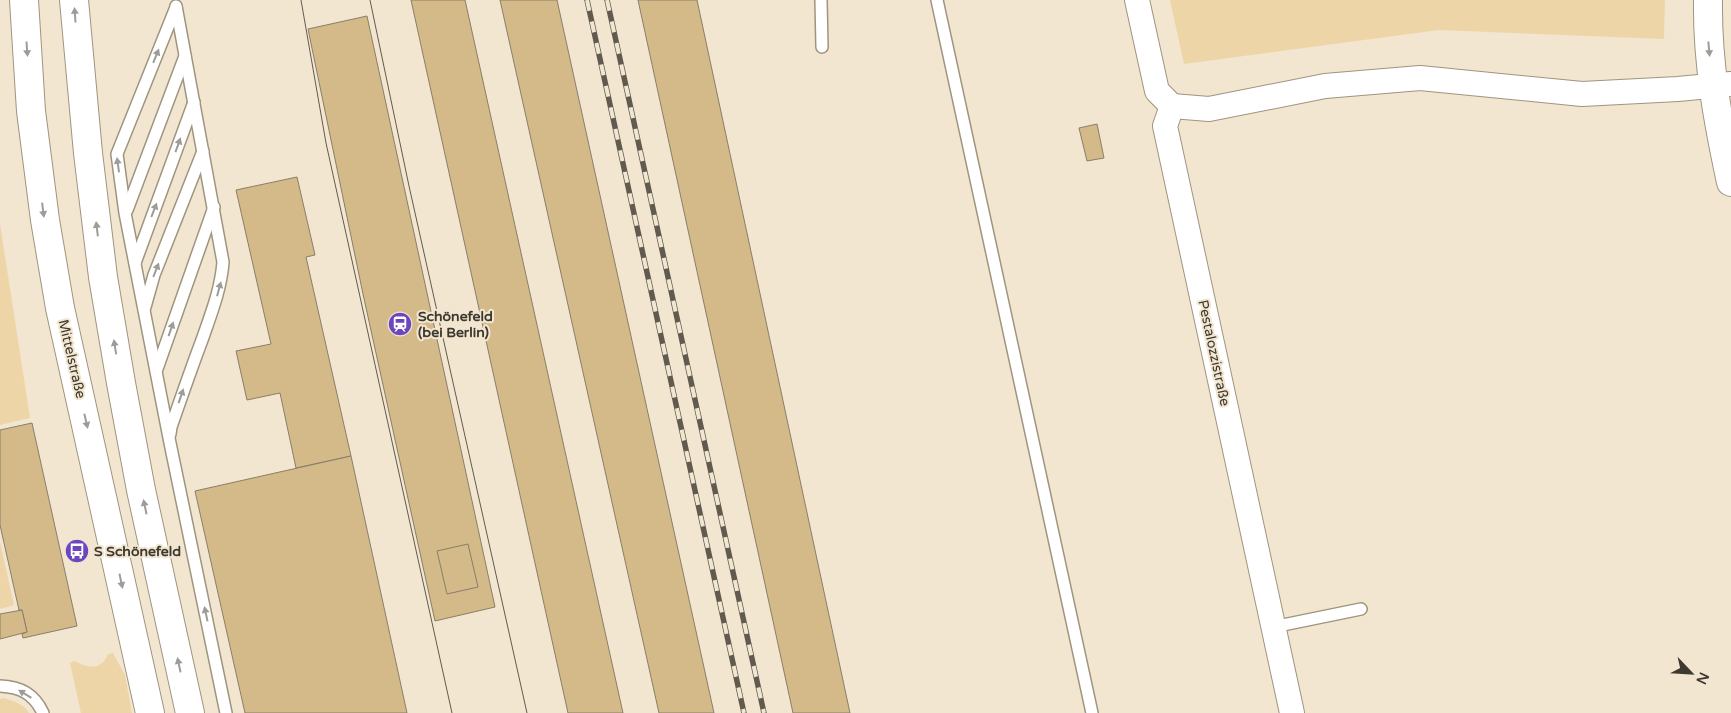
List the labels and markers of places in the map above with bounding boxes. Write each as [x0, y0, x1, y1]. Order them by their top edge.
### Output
place label: Schönefeld (bei Berlin) [418, 308, 493, 341]
station icon: Schönefeld (bei Berlin) [387, 311, 413, 337]
bus stop icon: S Schönefeld [64, 538, 90, 564]
place label: S Schönefeld [94, 543, 181, 560]

